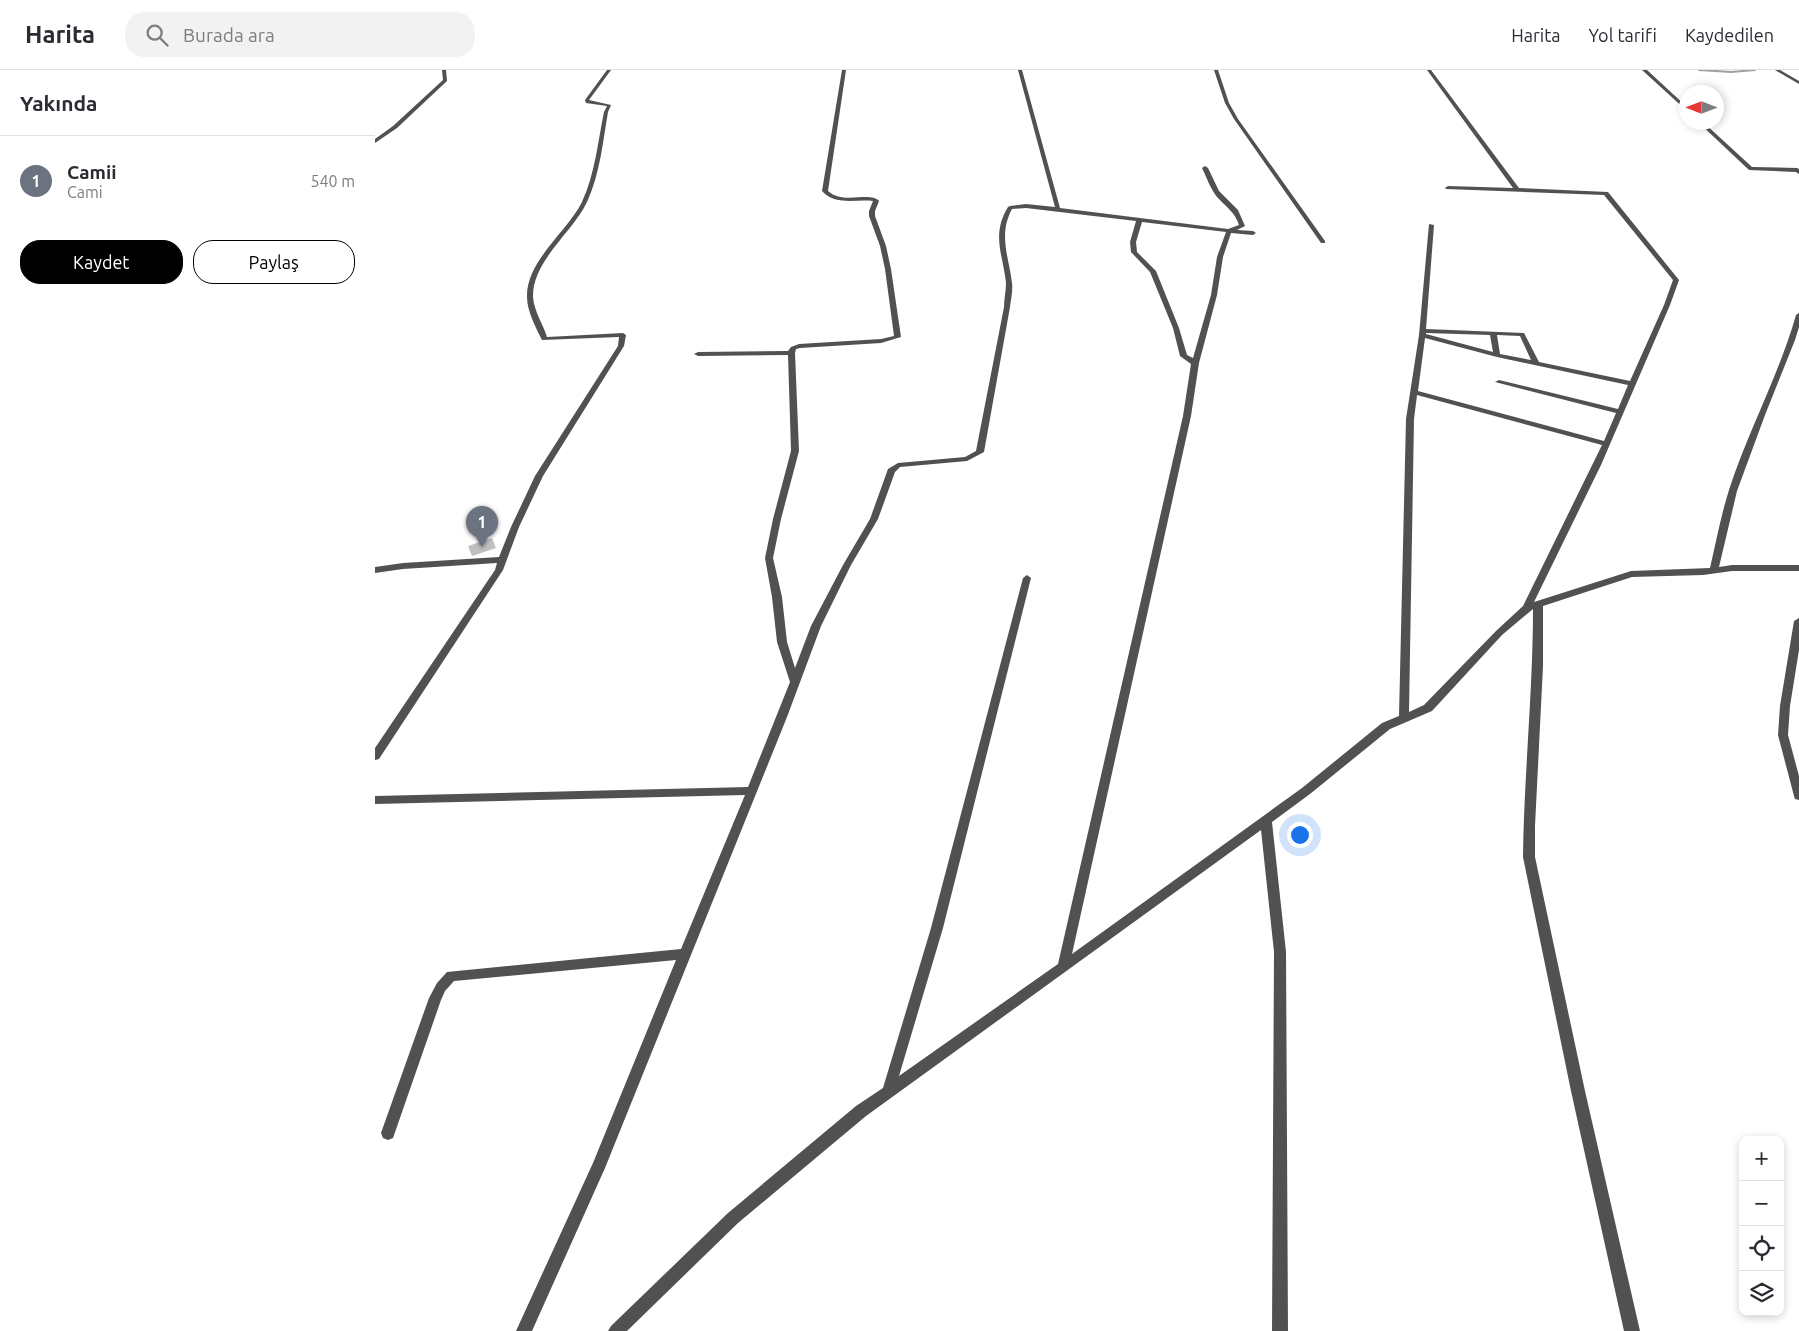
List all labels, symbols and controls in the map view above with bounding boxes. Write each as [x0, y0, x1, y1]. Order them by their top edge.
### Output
search box [125, 12, 475, 57]
text: Harita [25, 21, 95, 48]
icon: search [143, 21, 171, 49]
text: Burada ara [183, 24, 275, 46]
text: Harita [1511, 25, 1560, 45]
text: Yol tarifi [1588, 25, 1657, 45]
text: Kaydedilen [1685, 25, 1774, 45]
north arrow [1679, 85, 1724, 130]
text: Yakında [20, 91, 97, 115]
text: Camii [67, 161, 117, 183]
text: 1 [31, 172, 41, 190]
text: 540 m [310, 172, 355, 190]
text: Cami [67, 183, 103, 201]
button: Kaydet [20, 240, 183, 284]
button: Paylaş [193, 240, 355, 284]
pin: 1 [466, 506, 498, 547]
your location [1287, 822, 1313, 848]
map controls [1739, 1136, 1784, 1316]
button: + [1739, 1136, 1784, 1181]
button: − [1739, 1181, 1784, 1226]
button: locate [1739, 1226, 1784, 1271]
button: layers [1739, 1271, 1784, 1316]

